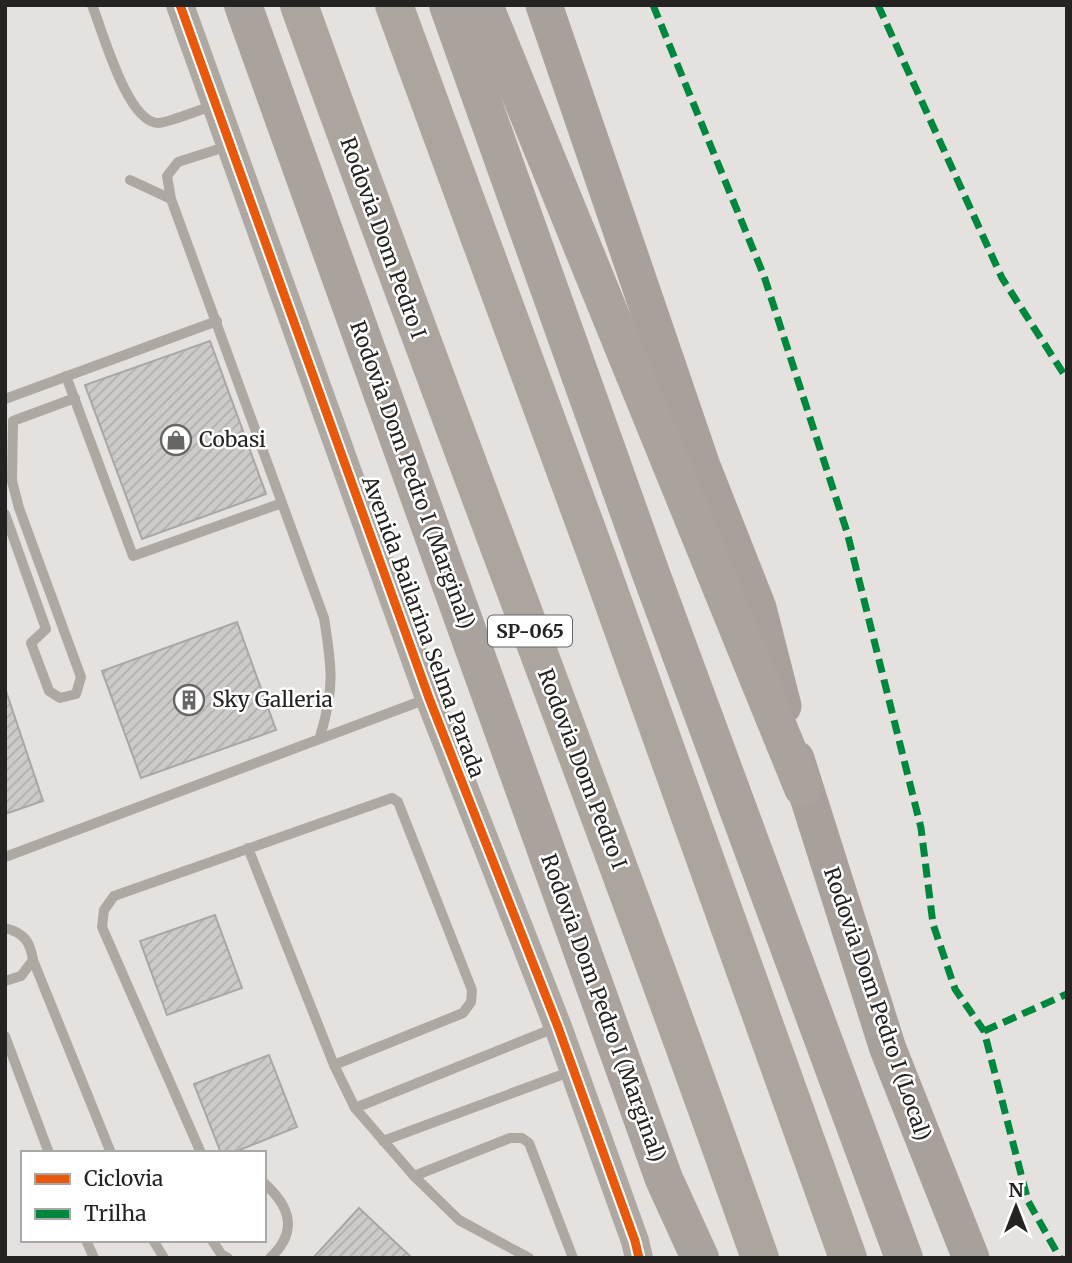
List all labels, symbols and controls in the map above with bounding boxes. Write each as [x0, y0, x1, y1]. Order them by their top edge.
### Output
street label: Rodovia Dom Pedro I [334, 133, 432, 342]
street label: Rodovia Dom Pedro I (Marginal) [344, 317, 481, 633]
shop icon: Cobasi [159, 423, 193, 457]
place label: Cobasi [199, 426, 266, 453]
street label: Avenida Bailarina Selma Parada [356, 471, 491, 781]
road number: SP-065 [488, 616, 572, 646]
street label: Rodovia Dom Pedro I [532, 665, 633, 873]
building icon: Sky Galleria [172, 683, 206, 717]
place label: Sky Galleria [212, 686, 333, 713]
street label: Rodovia Dom Pedro I (Marginal) [535, 850, 672, 1166]
street label: Rodovia Dom Pedro I (Local) [818, 863, 937, 1144]
legend [21, 1151, 266, 1242]
text: Ciclovia [84, 1165, 163, 1192]
north arrow [981, 1172, 1051, 1242]
text: N [1008, 1178, 1024, 1202]
text: Trilha [84, 1200, 146, 1227]

